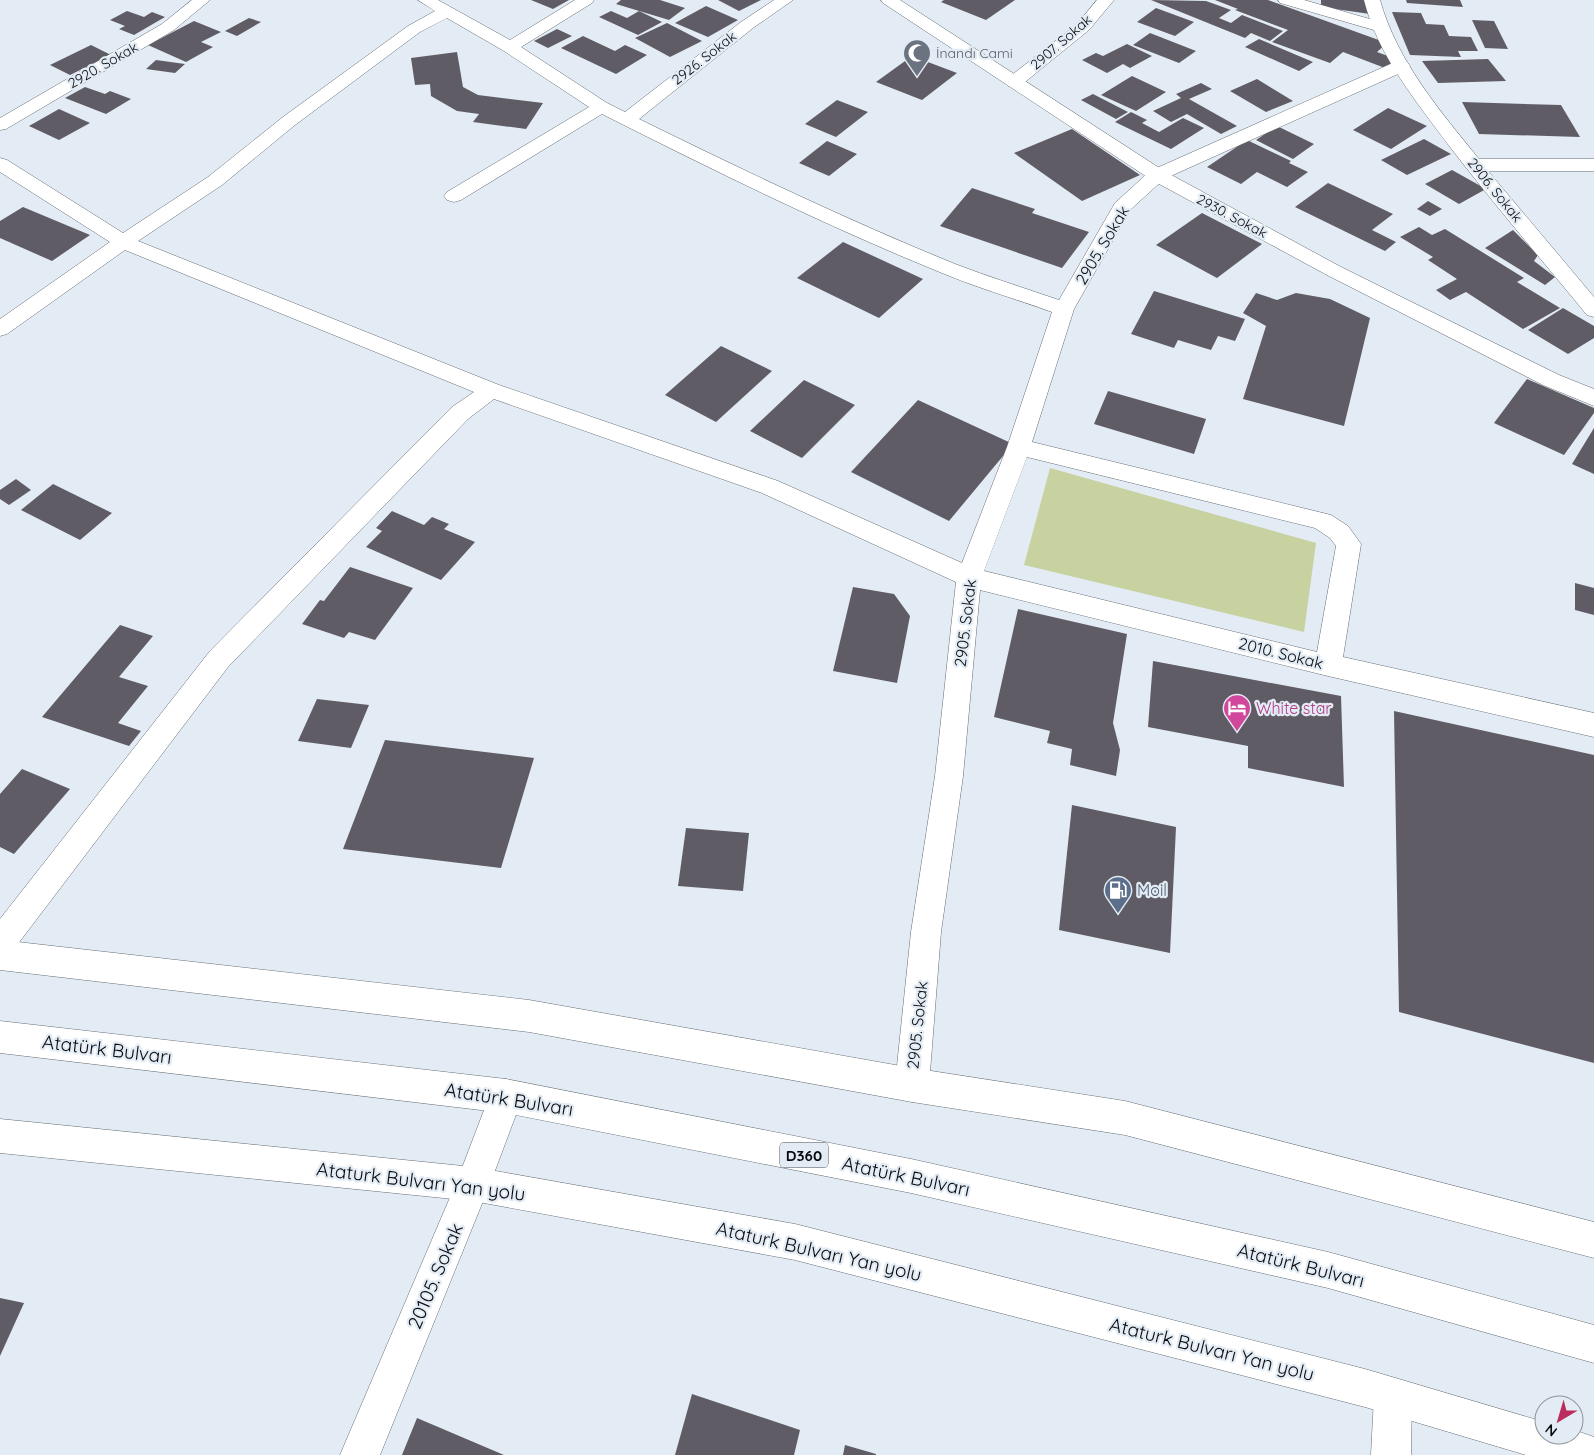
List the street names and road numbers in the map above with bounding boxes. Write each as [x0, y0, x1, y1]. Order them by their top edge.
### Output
street label: 2907. Sokak [1027, 10, 1095, 74]
street label: 2926. Sokak [668, 27, 740, 89]
street label: 2920. Sokak [65, 38, 141, 92]
street label: 2906. Sokak [1464, 154, 1526, 226]
street label: 2930. Sokak [1194, 190, 1270, 242]
street label: 2905. Sokak [1071, 202, 1133, 288]
street label: 2905. Sokak [950, 578, 980, 668]
street label: 2010. Sokak [1237, 633, 1325, 673]
street label: 2905. Sokak [902, 980, 932, 1070]
street label: Atatürk Bulvarı [41, 1029, 173, 1069]
street label: Atatürk Bulvarı [443, 1077, 575, 1121]
road number: D360 [780, 1142, 828, 1168]
street label: Atatürk Bulvarı [840, 1151, 972, 1201]
street label: Ataturk Bulvarı Yan yolu [315, 1156, 527, 1206]
street label: Ataturk Bulvarı Yan yolu [714, 1216, 924, 1286]
street label: 20105. Sokak [402, 1219, 468, 1333]
street label: Atatürk Bulvarı [1235, 1238, 1367, 1292]
street label: Ataturk Bulvarı Yan yolu [1107, 1312, 1317, 1386]

